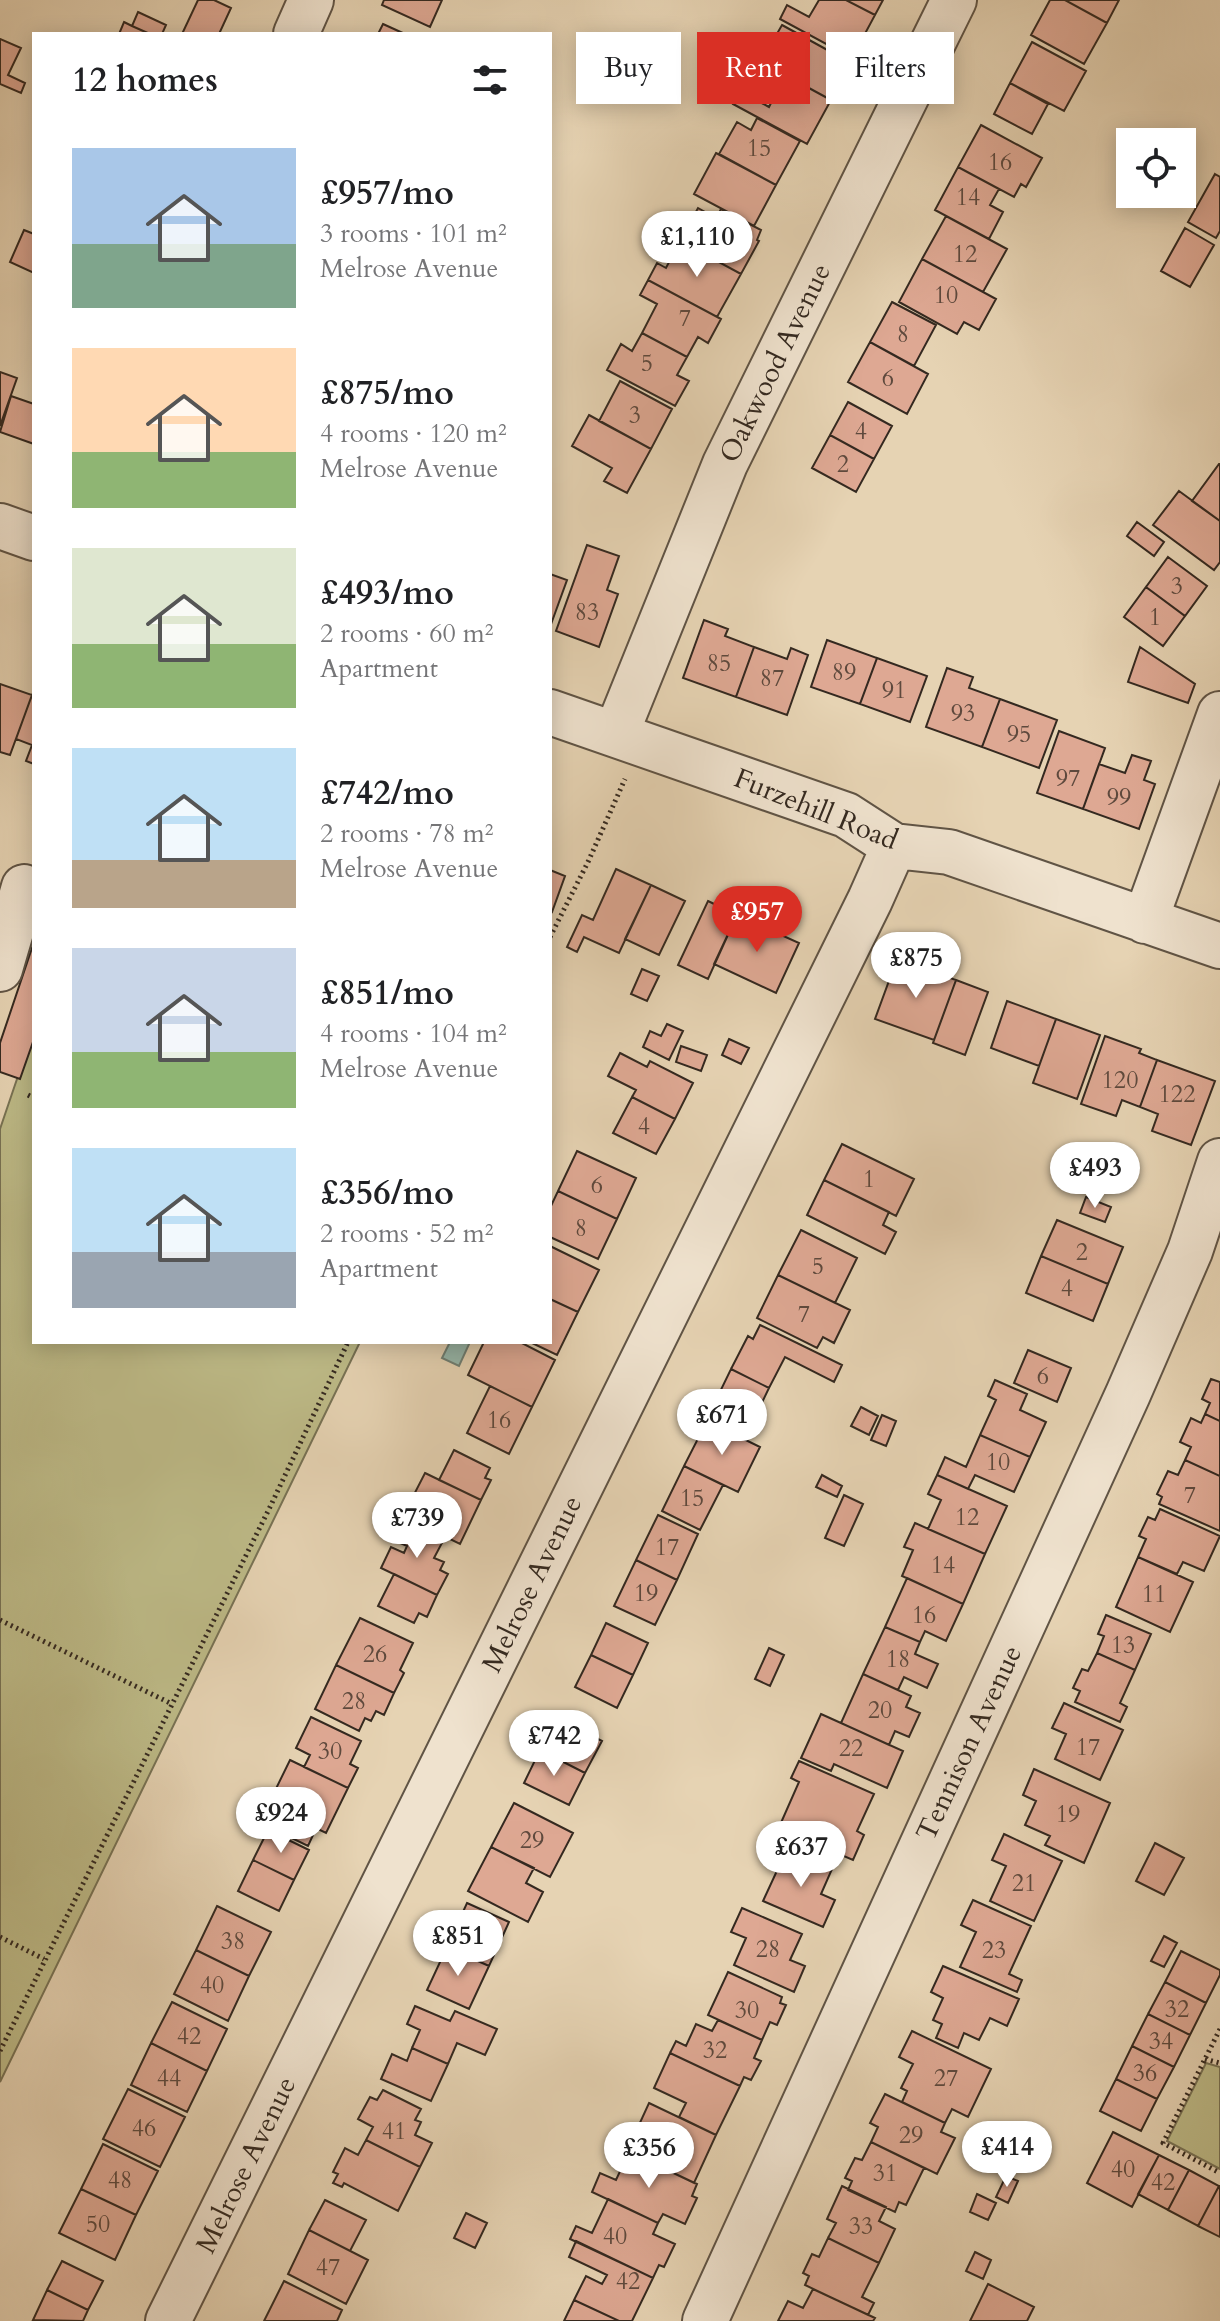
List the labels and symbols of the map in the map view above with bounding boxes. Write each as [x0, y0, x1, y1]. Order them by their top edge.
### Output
house number: 15 [747, 132, 771, 165]
house number: 16 [988, 146, 1012, 179]
house number: 14 [956, 181, 980, 214]
pin: £1,110 [632, 211, 762, 279]
house number: 12 [953, 238, 977, 271]
street label: Oakwood Avenue [710, 257, 840, 469]
house number: 10 [934, 279, 958, 312]
house number: 7 [679, 302, 691, 335]
house number: 8 [897, 318, 909, 351]
house number: 5 [641, 347, 653, 380]
house number: 6 [882, 362, 894, 395]
house number: 3 [629, 399, 641, 432]
house number: 4 [855, 415, 867, 448]
house number: 2 [837, 448, 849, 481]
house number: 3 [1171, 570, 1183, 603]
house number: 83 [575, 596, 599, 629]
house number: 1 [1149, 601, 1161, 634]
house number: 85 [707, 647, 731, 680]
house number: 89 [832, 656, 856, 689]
house number: 87 [760, 662, 784, 695]
house number: 91 [882, 674, 906, 707]
house number: 93 [951, 697, 975, 730]
house number: 95 [1007, 718, 1031, 751]
street label: Furzehill Road [729, 759, 904, 859]
house number: 97 [1056, 762, 1080, 795]
house number: 99 [1107, 781, 1131, 814]
pin: £957 [710, 886, 804, 954]
pin: £875 [869, 932, 963, 1000]
house number: 120 [1102, 1064, 1138, 1097]
house number: 122 [1159, 1078, 1195, 1111]
house number: 4 [638, 1110, 650, 1143]
pin: £493 [1048, 1142, 1142, 1210]
house number: 1 [863, 1163, 875, 1196]
house number: 6 [591, 1169, 603, 1202]
house number: 8 [575, 1212, 587, 1245]
house number: 2 [1076, 1236, 1088, 1269]
house number: 5 [812, 1250, 824, 1283]
house number: 4 [1061, 1272, 1073, 1305]
house number: 7 [798, 1298, 810, 1331]
house number: 6 [1037, 1360, 1049, 1393]
pin: £671 [675, 1389, 769, 1457]
house number: 16 [487, 1404, 511, 1437]
house number: 10 [986, 1446, 1010, 1479]
house number: 7 [1184, 1479, 1196, 1512]
house number: 15 [680, 1482, 704, 1515]
street label: Melrose Avenue [473, 1489, 591, 1679]
pin: £739 [370, 1492, 464, 1560]
house number: 12 [955, 1501, 979, 1534]
house number: 17 [655, 1531, 679, 1564]
house number: 14 [931, 1549, 955, 1582]
house number: 19 [634, 1577, 658, 1610]
house number: 11 [1142, 1578, 1166, 1611]
house number: 16 [912, 1599, 936, 1632]
house number: 13 [1111, 1629, 1135, 1662]
house number: 26 [363, 1638, 387, 1671]
street label: Tennison Avenue [907, 1639, 1031, 1847]
house number: 18 [886, 1643, 910, 1676]
house number: 28 [342, 1685, 366, 1718]
house number: 20 [868, 1694, 892, 1727]
pin: £742 [507, 1710, 601, 1778]
house number: 17 [1076, 1731, 1100, 1764]
house number: 22 [839, 1732, 863, 1765]
house number: 30 [318, 1735, 342, 1768]
pin: £924 [234, 1787, 328, 1855]
house number: 19 [1056, 1798, 1080, 1831]
pin: £637 [754, 1821, 848, 1889]
house number: 29 [520, 1824, 544, 1857]
house number: 21 [1012, 1867, 1036, 1900]
pin: £851 [411, 1910, 505, 1978]
house number: 38 [221, 1925, 245, 1958]
house number: 28 [756, 1933, 780, 1966]
house number: 23 [982, 1934, 1006, 1967]
house number: 40 [200, 1969, 224, 2002]
house number: 32 [1165, 1993, 1189, 2026]
house number: 30 [735, 1994, 759, 2027]
house number: 42 [177, 2020, 201, 2053]
house number: 34 [1149, 2025, 1173, 2058]
house number: 32 [703, 2034, 727, 2067]
house number: 36 [1133, 2057, 1157, 2090]
house number: 44 [157, 2062, 181, 2095]
house number: 27 [934, 2062, 958, 2095]
street label: Melrose Avenue [187, 2070, 305, 2260]
house number: 46 [132, 2112, 156, 2145]
house number: 41 [382, 2115, 406, 2148]
house number: 29 [899, 2119, 923, 2152]
pin: £414 [960, 2121, 1054, 2189]
pin: £356 [602, 2122, 696, 2190]
house number: 40 [1111, 2153, 1135, 2186]
house number: 31 [873, 2157, 897, 2190]
house number: 48 [108, 2164, 132, 2197]
house number: 42 [1151, 2166, 1175, 2199]
house number: 50 [86, 2208, 110, 2241]
house number: 33 [849, 2210, 873, 2243]
house number: 40 [603, 2220, 627, 2253]
house number: 47 [316, 2251, 340, 2284]
house number: 42 [616, 2265, 640, 2298]

